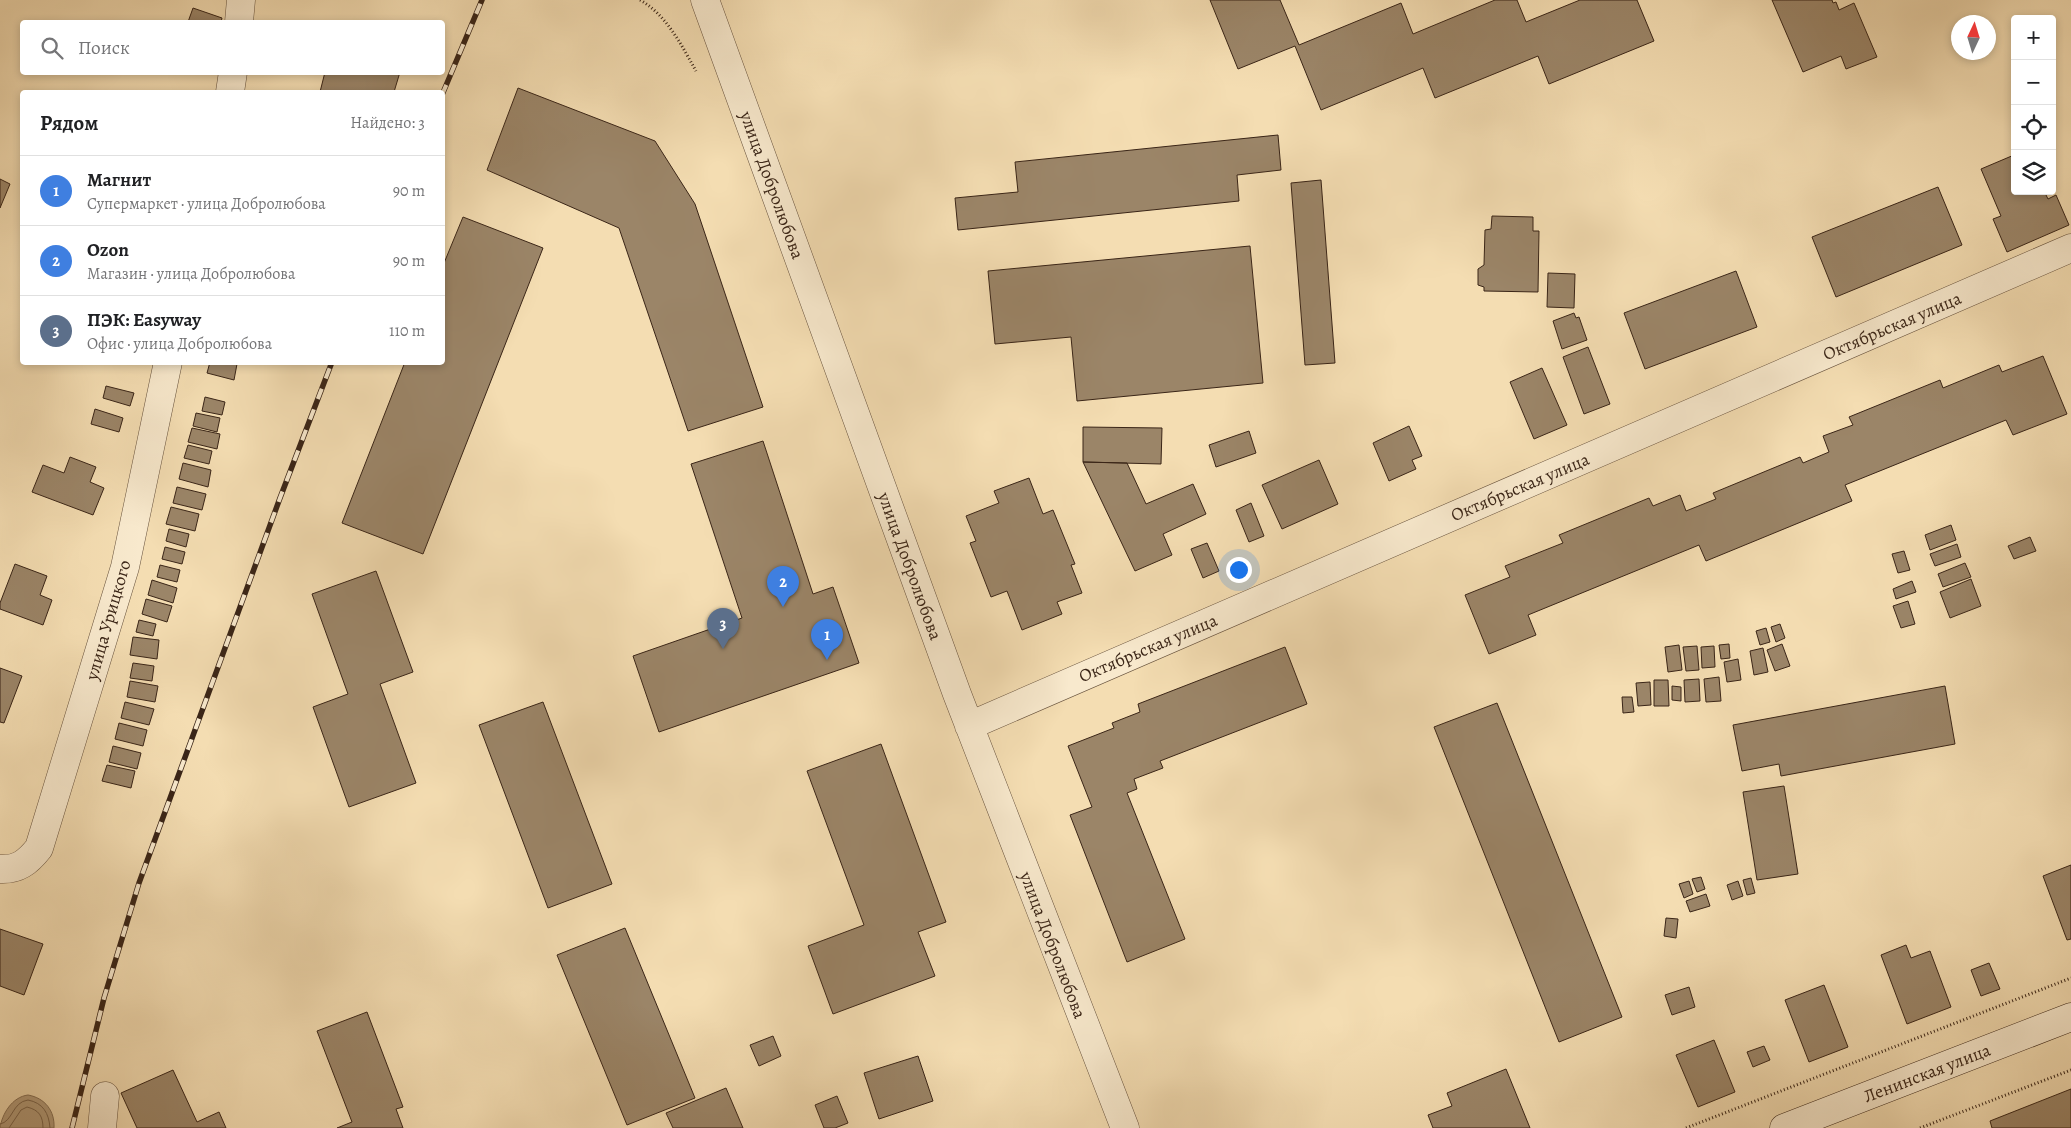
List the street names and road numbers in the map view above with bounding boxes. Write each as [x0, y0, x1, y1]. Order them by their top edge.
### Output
street label: улица Добролюбова [734, 107, 810, 263]
street label: Октябрьская улица [1819, 286, 1966, 366]
street label: Октябрьская улица [1447, 447, 1594, 527]
street label: улица Добролюбова [872, 488, 948, 644]
street label: улица Урицкого [79, 557, 137, 684]
street label: Октябрьская улица [1075, 608, 1222, 688]
street label: улица Добролюбова [1014, 867, 1092, 1023]
street label: Ленинская улица [1860, 1037, 1995, 1108]

